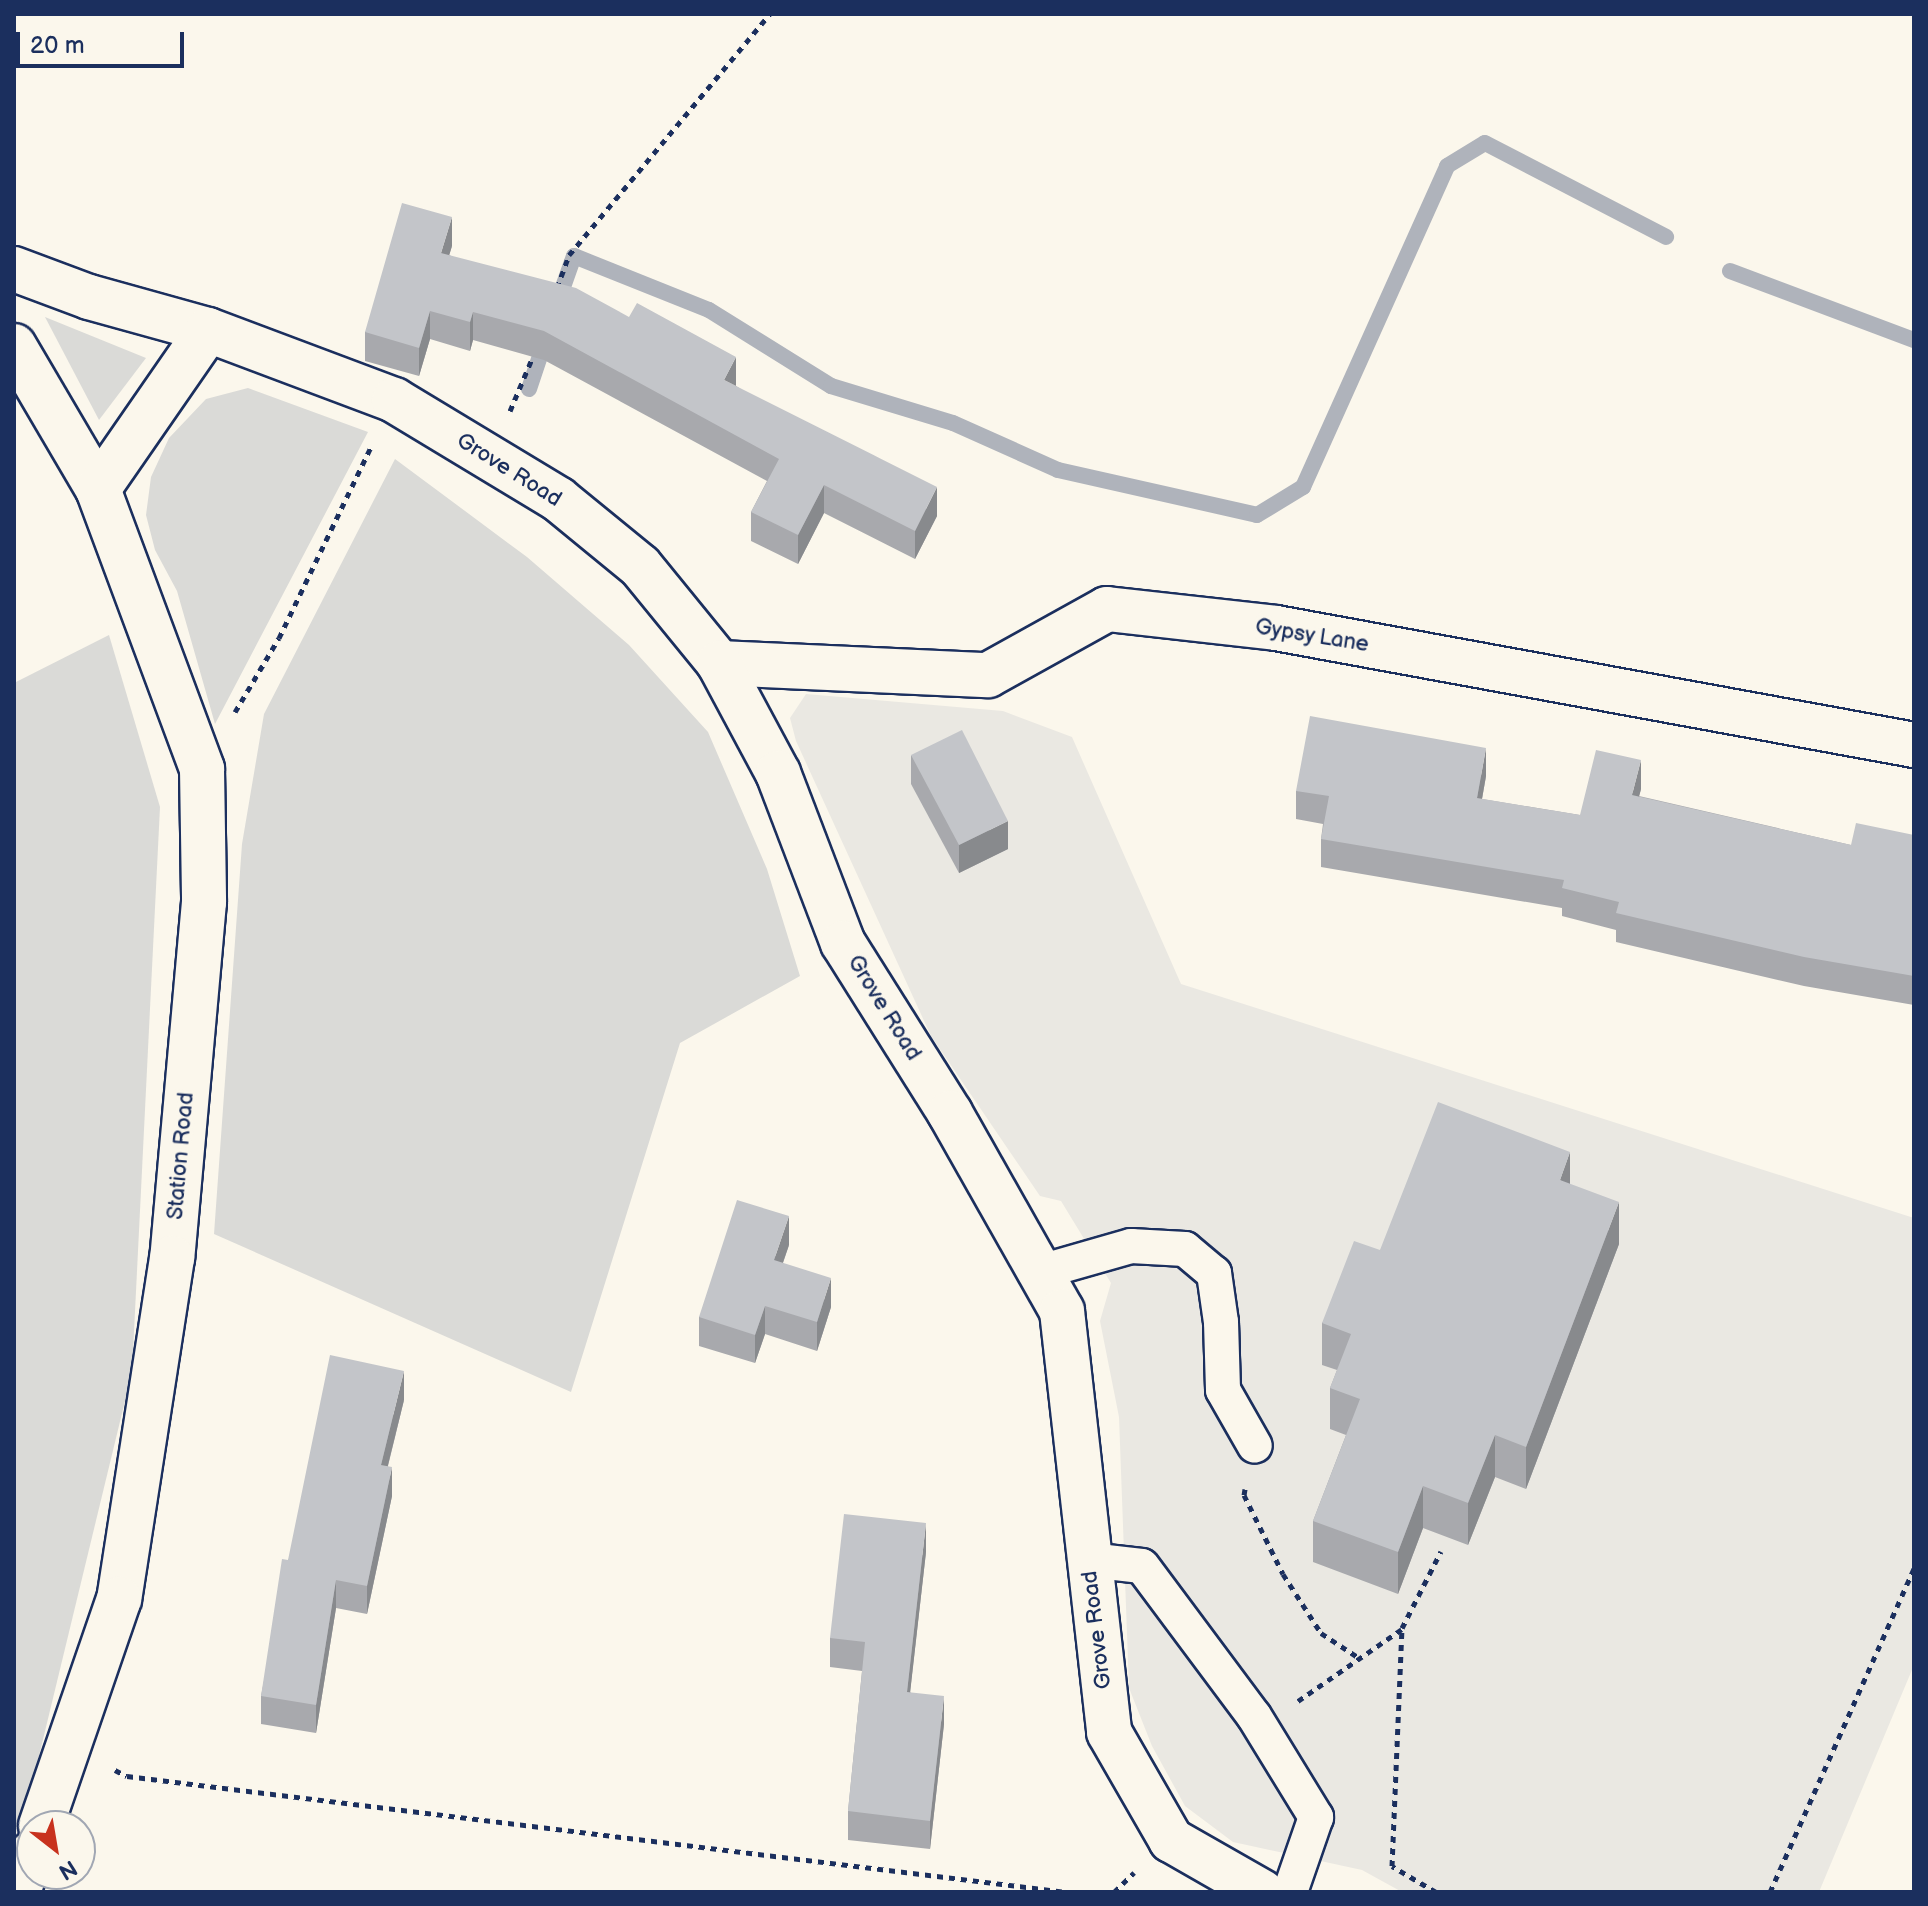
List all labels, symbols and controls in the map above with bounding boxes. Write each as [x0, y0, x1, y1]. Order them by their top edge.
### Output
scale bar [20, 16, 188, 66]
text: 20 m [30, 31, 85, 60]
street label: Grove Road [452, 427, 566, 513]
street label: Gypsy Lane [1253, 614, 1371, 658]
street label: Grove Road [841, 951, 927, 1065]
street label: Station Road [162, 1091, 200, 1221]
street label: Grove Road [1077, 1569, 1117, 1691]
north arrow [16, 1810, 96, 1890]
text: N [54, 1853, 82, 1885]

